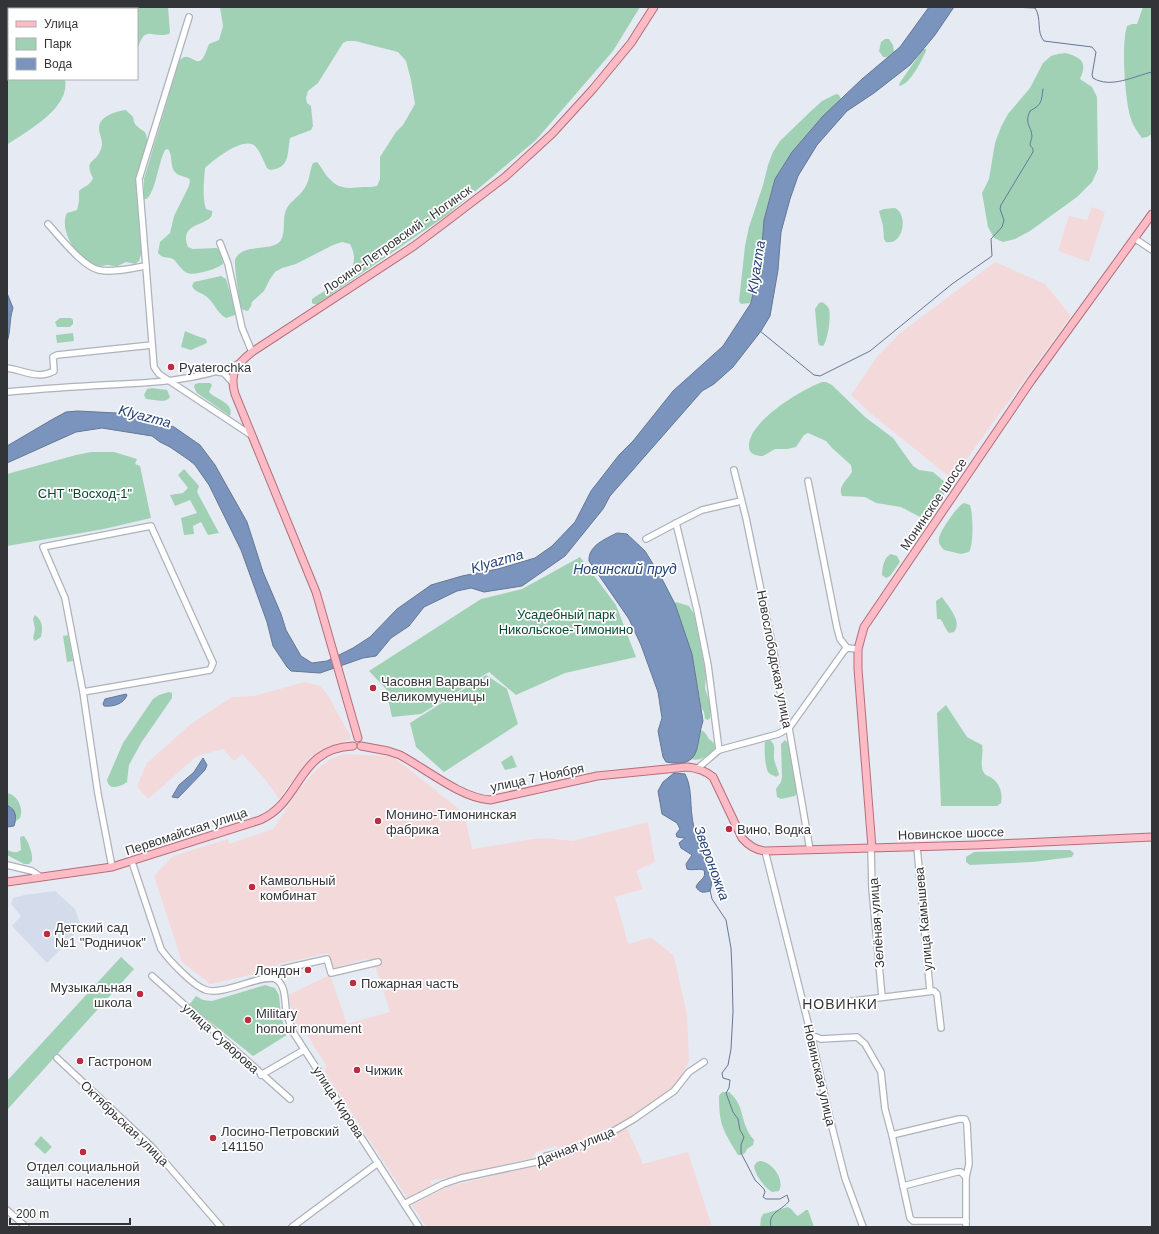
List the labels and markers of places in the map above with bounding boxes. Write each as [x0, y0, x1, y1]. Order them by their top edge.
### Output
place label: Pyaterochka [179, 360, 252, 375]
marker: Pyaterochka [166, 362, 176, 372]
place label: Часовня Варвары Великомученицы [381, 674, 489, 704]
marker: Часовня Варвары Великомученицы [368, 683, 378, 693]
place label: Монино-Тимонинская фабрика [386, 807, 517, 837]
marker: Монино-Тимонинская фабрика [373, 816, 383, 826]
place label: Вино, Водка [737, 822, 812, 837]
marker: Вино, Водка [724, 824, 734, 834]
place label: Камвольный комбинат [260, 873, 336, 903]
marker: Камвольный комбинат [247, 882, 257, 892]
place label: Детский сад №1 "Родничок" [55, 920, 146, 950]
marker: Детский сад №1 "Родничок" [42, 929, 52, 939]
place label: Лондон [255, 963, 300, 978]
marker: Лондон [303, 965, 313, 975]
place label: Пожарная часть [361, 976, 459, 991]
marker: Пожарная часть [348, 978, 358, 988]
place label: Музыкальная школа [50, 980, 133, 1010]
marker: Музыкальная школа [135, 989, 145, 999]
place label: Military honour monument [256, 1006, 362, 1036]
marker: Military honour monument [243, 1015, 253, 1025]
place label: Гастроном [88, 1054, 152, 1069]
marker: Гастроном [75, 1056, 85, 1066]
place label: Чижик [365, 1063, 403, 1078]
marker: Чижик [352, 1065, 362, 1075]
place label: Лосино-Петровский 141150 [221, 1124, 339, 1154]
marker: Лосино-Петровский 141150 [208, 1133, 218, 1143]
marker: Отдел социальной защиты населения [78, 1147, 88, 1157]
place label: Отдел социальной защиты населения [26, 1159, 140, 1189]

